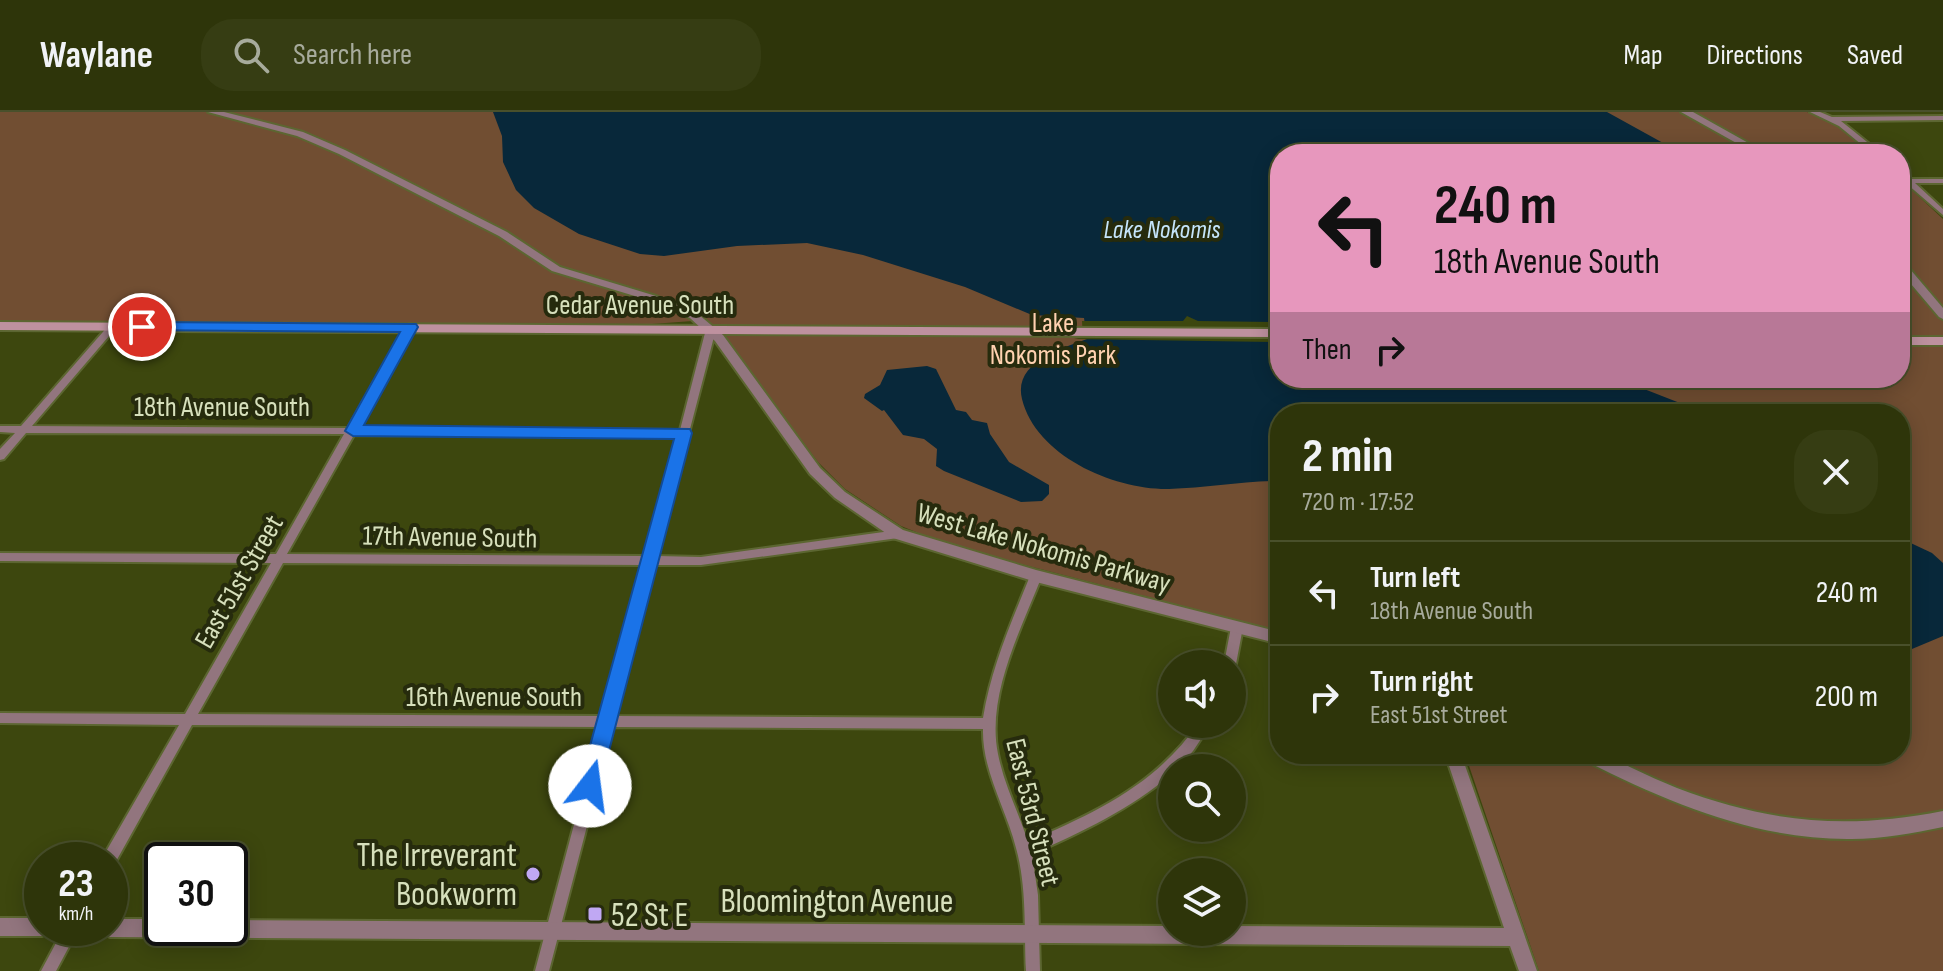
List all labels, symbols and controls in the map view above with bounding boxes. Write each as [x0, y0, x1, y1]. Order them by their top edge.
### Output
search box [201, 19, 761, 91]
text: Waylane [40, 33, 153, 78]
icon: search [229, 33, 273, 77]
text: Search here [293, 37, 412, 73]
text: Map [1624, 39, 1663, 72]
text: Directions [1707, 39, 1803, 72]
text: Saved [1847, 39, 1903, 72]
text: 240 m [1434, 173, 1557, 240]
icon: left [1302, 176, 1406, 280]
water label: Lake Nokomis [1104, 215, 1220, 246]
text: 18th Avenue South [1434, 241, 1660, 284]
street label: Cedar Avenue South [546, 289, 734, 322]
pin [108, 293, 176, 361]
icon: arrive [120, 305, 164, 349]
park label: Lake Nokomis Park [990, 307, 1117, 372]
icon: right [1368, 328, 1412, 372]
text: Then [1302, 332, 1352, 368]
street label: 18th Avenue South [134, 391, 310, 424]
text: 2 min [1302, 428, 1393, 485]
button: close [1794, 430, 1878, 514]
text: 720 m · 17:52 [1302, 487, 1414, 518]
street label: West Lake Nokomis Parkway [913, 496, 1174, 601]
street label: East 51st Street [188, 509, 291, 654]
street label: 17th Avenue South [362, 519, 538, 556]
text: Turn left [1370, 560, 1460, 596]
icon: left [1302, 571, 1346, 615]
text: 240 m [1816, 575, 1878, 611]
text: 18th Avenue South [1370, 596, 1533, 627]
map controls [1158, 650, 1246, 946]
button: sound [1158, 650, 1246, 738]
text: Turn right [1370, 664, 1473, 700]
icon: right [1302, 675, 1346, 719]
text: 200 m [1815, 679, 1878, 715]
street label: 16th Avenue South [406, 681, 582, 714]
text: East 51st Street [1370, 700, 1508, 731]
street label: East 53rd Street [998, 735, 1067, 889]
position arrow [548, 744, 632, 828]
button: search [1158, 754, 1246, 842]
place label: The Irreverant Bookworm [357, 835, 517, 915]
speed limit sign: 30 [144, 842, 248, 946]
button: layers [1158, 858, 1246, 946]
text: 23 [58, 860, 94, 908]
marker: The Irreverant Bookworm [524, 865, 542, 883]
street label: Bloomington Avenue [720, 881, 954, 922]
place label: 52 St E [611, 895, 688, 936]
text: km/h [59, 902, 93, 926]
marker: 52 St E [586, 905, 604, 923]

